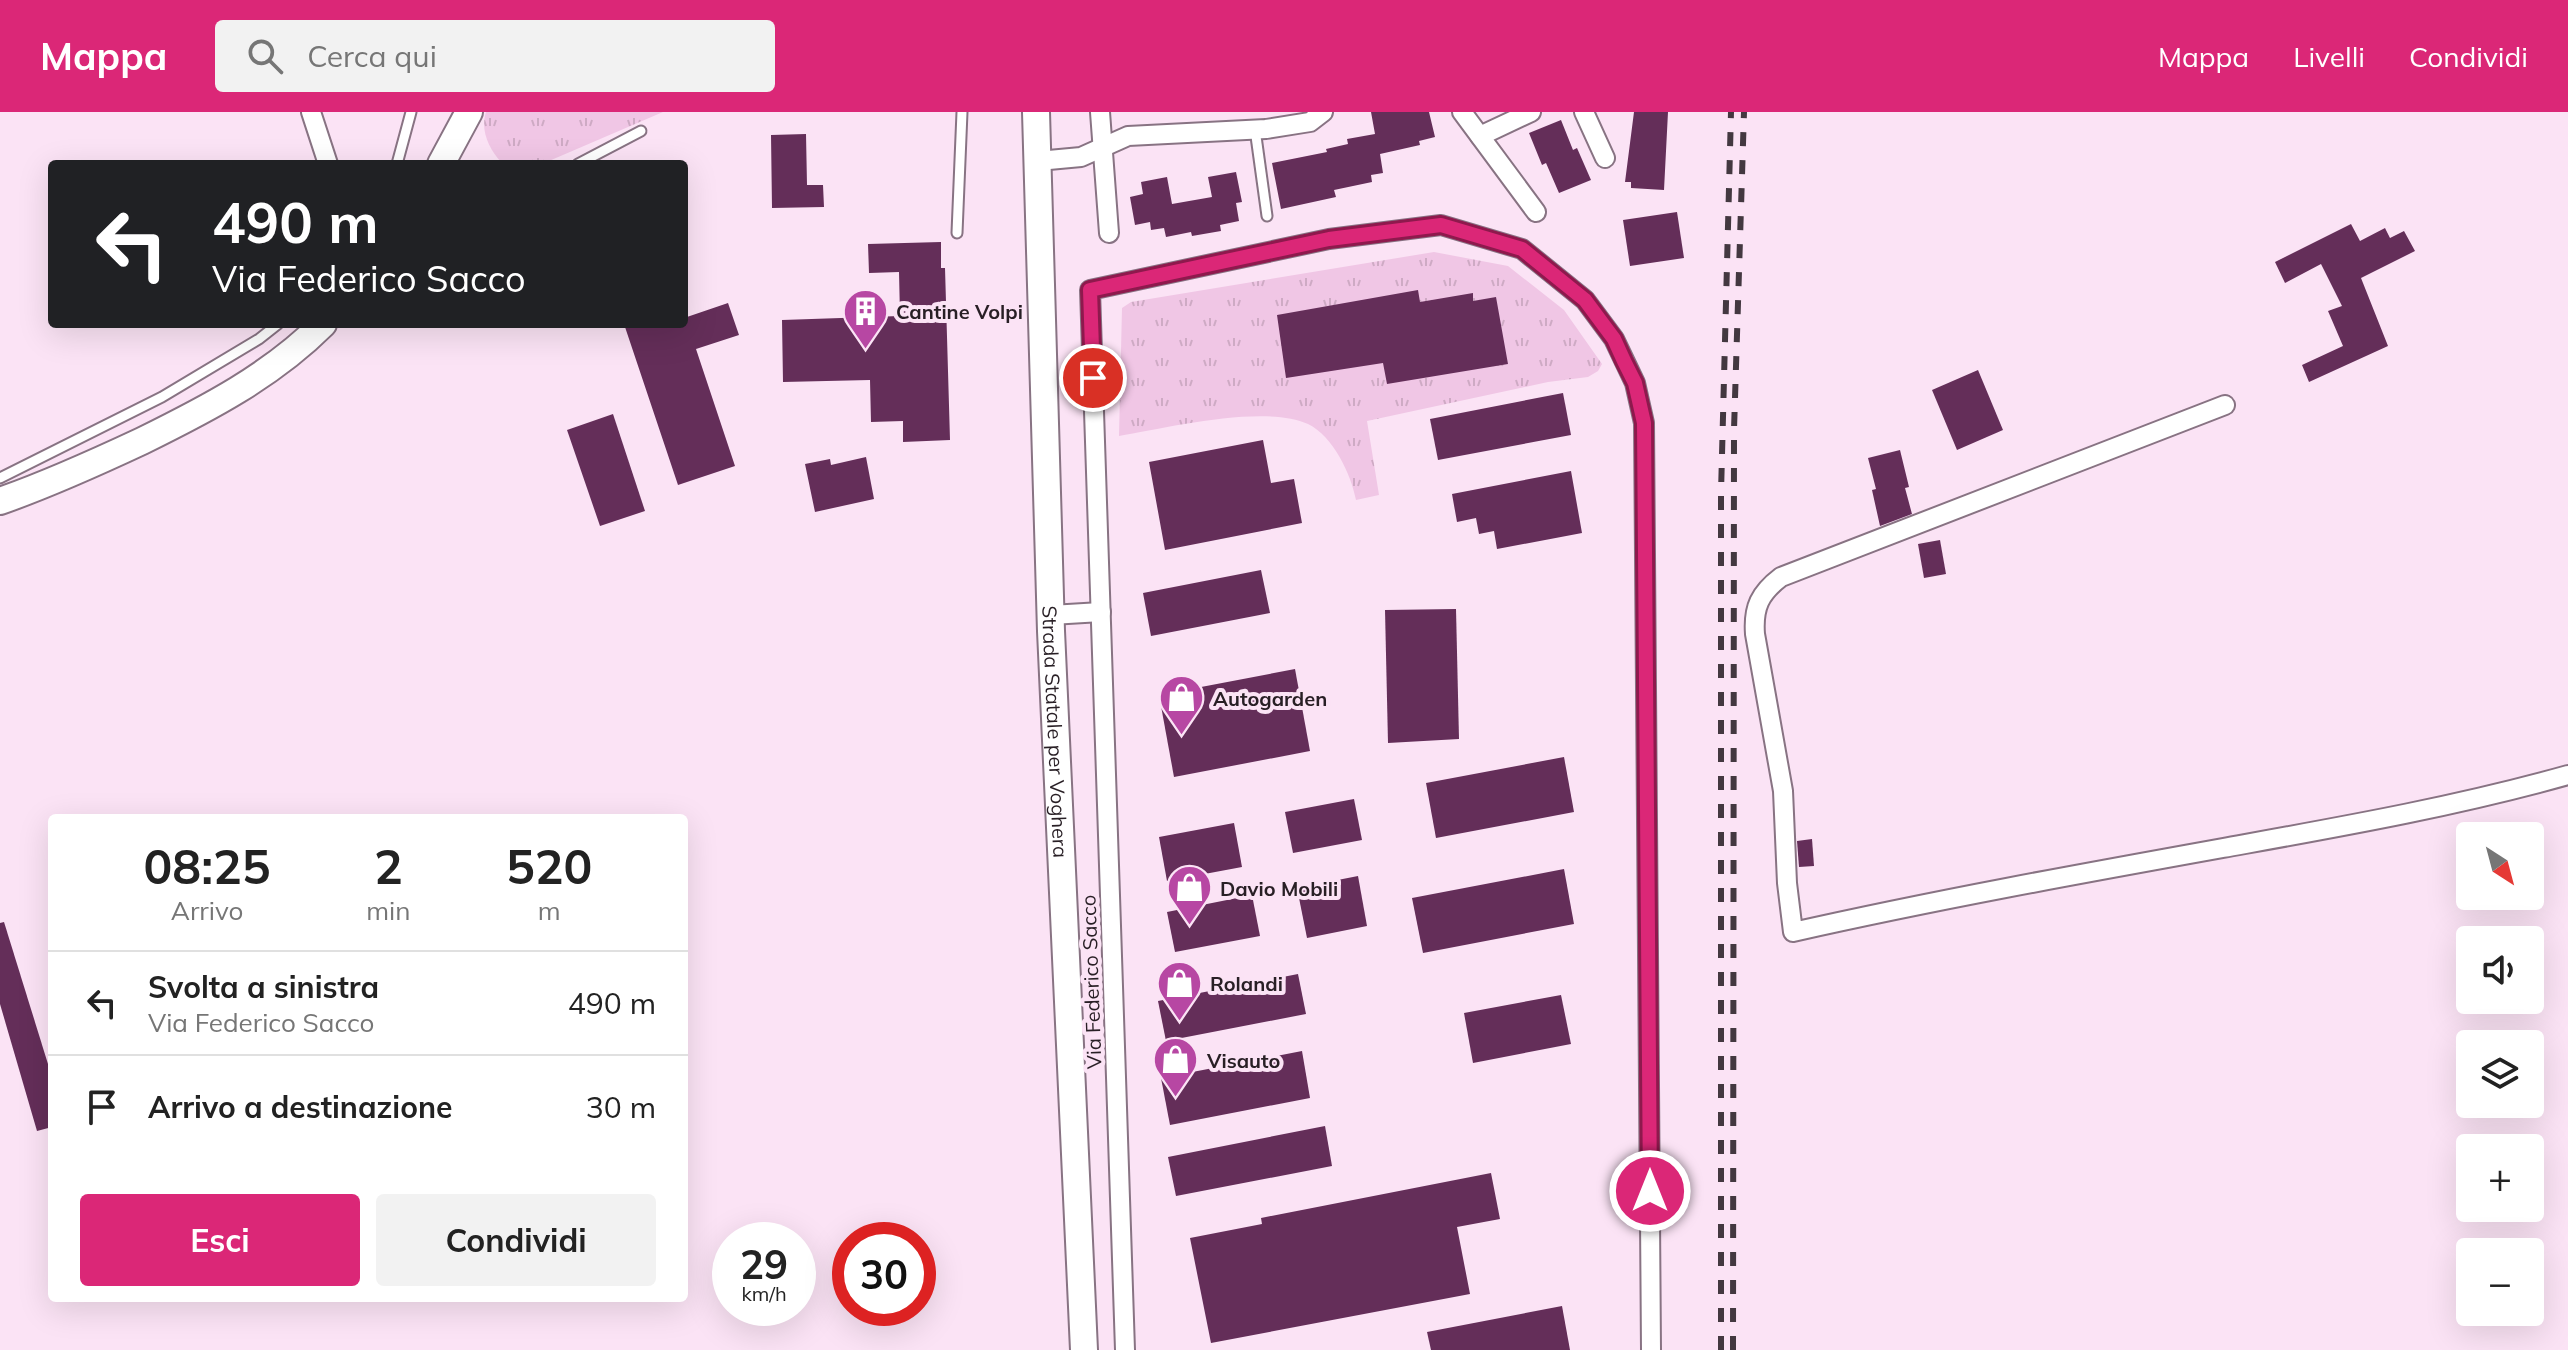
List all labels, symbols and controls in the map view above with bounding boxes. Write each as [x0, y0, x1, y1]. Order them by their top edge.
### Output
search box [215, 20, 775, 92]
text: Mappa [40, 32, 167, 80]
icon: search [243, 34, 287, 78]
text: Cerca qui [307, 37, 437, 75]
text: Mappa [2158, 39, 2249, 74]
text: Livelli [2293, 39, 2365, 74]
text: Condividi [2409, 39, 2528, 74]
text: 490 m [212, 187, 379, 257]
icon: left [80, 192, 184, 296]
text: Via Federico Sacco [212, 256, 526, 301]
building icon: Cantine Volpi [841, 287, 889, 350]
place label: Cantine Volpi [896, 299, 1023, 324]
pin [1059, 344, 1127, 412]
icon: arrive [1071, 356, 1115, 400]
street label: Strada Statale per Voghera [1038, 605, 1074, 858]
shop icon: Autogarden [1158, 674, 1206, 737]
place label: Autogarden [1213, 686, 1327, 711]
north arrow [2456, 822, 2544, 910]
map controls [2456, 822, 2544, 1326]
text: 08:25 [144, 836, 271, 896]
text: 2 [374, 836, 403, 896]
text: 520 [506, 836, 592, 896]
shop icon: Davio Mobili [1165, 864, 1213, 927]
place label: Davio Mobili [1220, 876, 1338, 901]
text: Arrivo [171, 894, 243, 927]
text: min [366, 894, 410, 927]
text: m [538, 894, 561, 927]
street label: Via Federico Sacco [1075, 895, 1107, 1069]
button: sound [2456, 926, 2544, 1014]
shop icon: Rolandi [1155, 959, 1203, 1022]
text: Svolta a sinistra [148, 968, 379, 1006]
place label: Rolandi [1210, 971, 1283, 996]
icon: left [80, 981, 124, 1025]
text: 490 m [568, 984, 656, 1022]
text: Via Federico Sacco [148, 1006, 374, 1039]
button: layers [2456, 1030, 2544, 1118]
shop icon: Visauto [1152, 1036, 1200, 1099]
place label: Visauto [1206, 1048, 1280, 1073]
icon: arrive [80, 1085, 124, 1129]
text: Arrivo a destinazione [148, 1088, 452, 1126]
text: 30 m [586, 1088, 656, 1126]
button: + [2456, 1134, 2544, 1222]
position arrow [1608, 1149, 1692, 1233]
button: Esci [80, 1194, 360, 1286]
button: Condividi [376, 1194, 656, 1286]
speed limit sign: 30 [832, 1222, 936, 1326]
button: − [2456, 1238, 2544, 1326]
text: 29 [740, 1239, 788, 1289]
text: km/h [741, 1281, 787, 1306]

